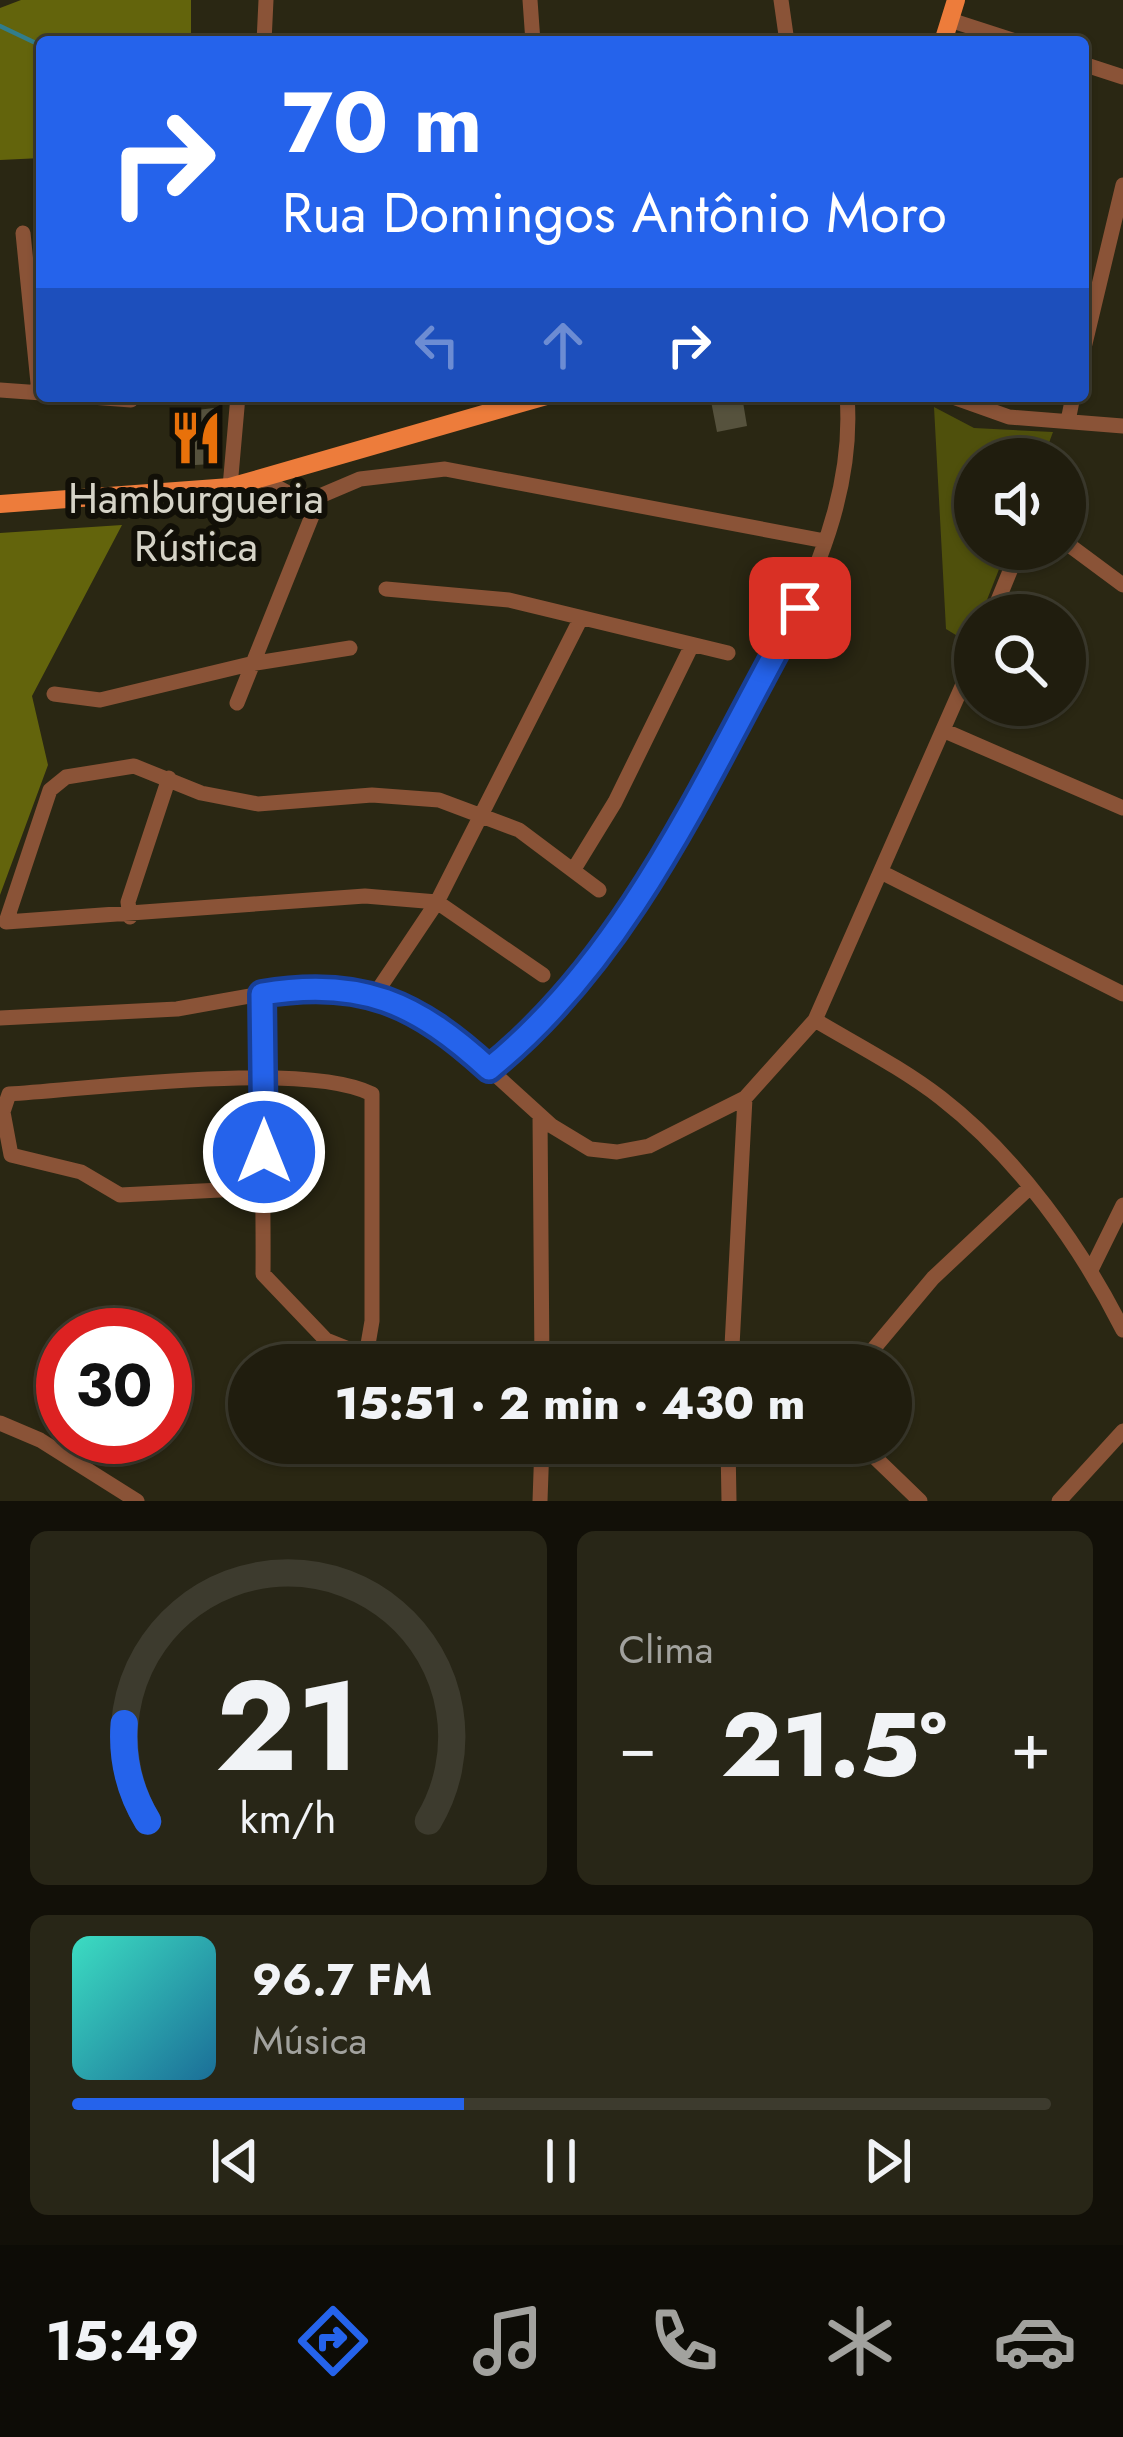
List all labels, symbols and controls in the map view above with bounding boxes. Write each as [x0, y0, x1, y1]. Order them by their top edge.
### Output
text: 70 m [282, 62, 482, 184]
icon: right [84, 84, 240, 240]
text: Rua Domingos Antônio Moro [282, 174, 947, 252]
icon: left [404, 312, 470, 378]
icon: ahead [530, 312, 596, 378]
icon: right [656, 312, 722, 378]
restaurant icon: Hamburgueria Rústica [167, 409, 225, 467]
map controls [954, 438, 1086, 726]
button: sound [954, 438, 1086, 570]
place label: Hamburgueria Rústica [68, 468, 324, 577]
pin [749, 557, 851, 659]
icon: arrive [767, 575, 833, 641]
button: search [954, 594, 1086, 726]
position arrow [201, 1089, 327, 1215]
speed limit sign: 30 [36, 1308, 192, 1464]
text: 15:51 · 2 min · 430 m [335, 1371, 805, 1436]
text: Clima [619, 1621, 714, 1678]
text: 21 [216, 1636, 361, 1817]
text: 21.5° [721, 1680, 947, 1810]
text: − [619, 1698, 657, 1794]
text: + [1010, 1698, 1051, 1794]
text: km/h [240, 1787, 337, 1849]
text: 96.7 FM [252, 1947, 432, 2012]
text: Música [252, 2012, 367, 2069]
icon: previous [202, 2128, 268, 2194]
icon: pause [528, 2128, 594, 2194]
icon: next [855, 2128, 921, 2194]
icon: directions [291, 2299, 375, 2383]
icon: music [466, 2299, 550, 2383]
icon: phone [642, 2299, 726, 2383]
icon: climate [818, 2299, 902, 2383]
icon: car [993, 2299, 1077, 2383]
text: 15:49 [46, 2302, 199, 2380]

